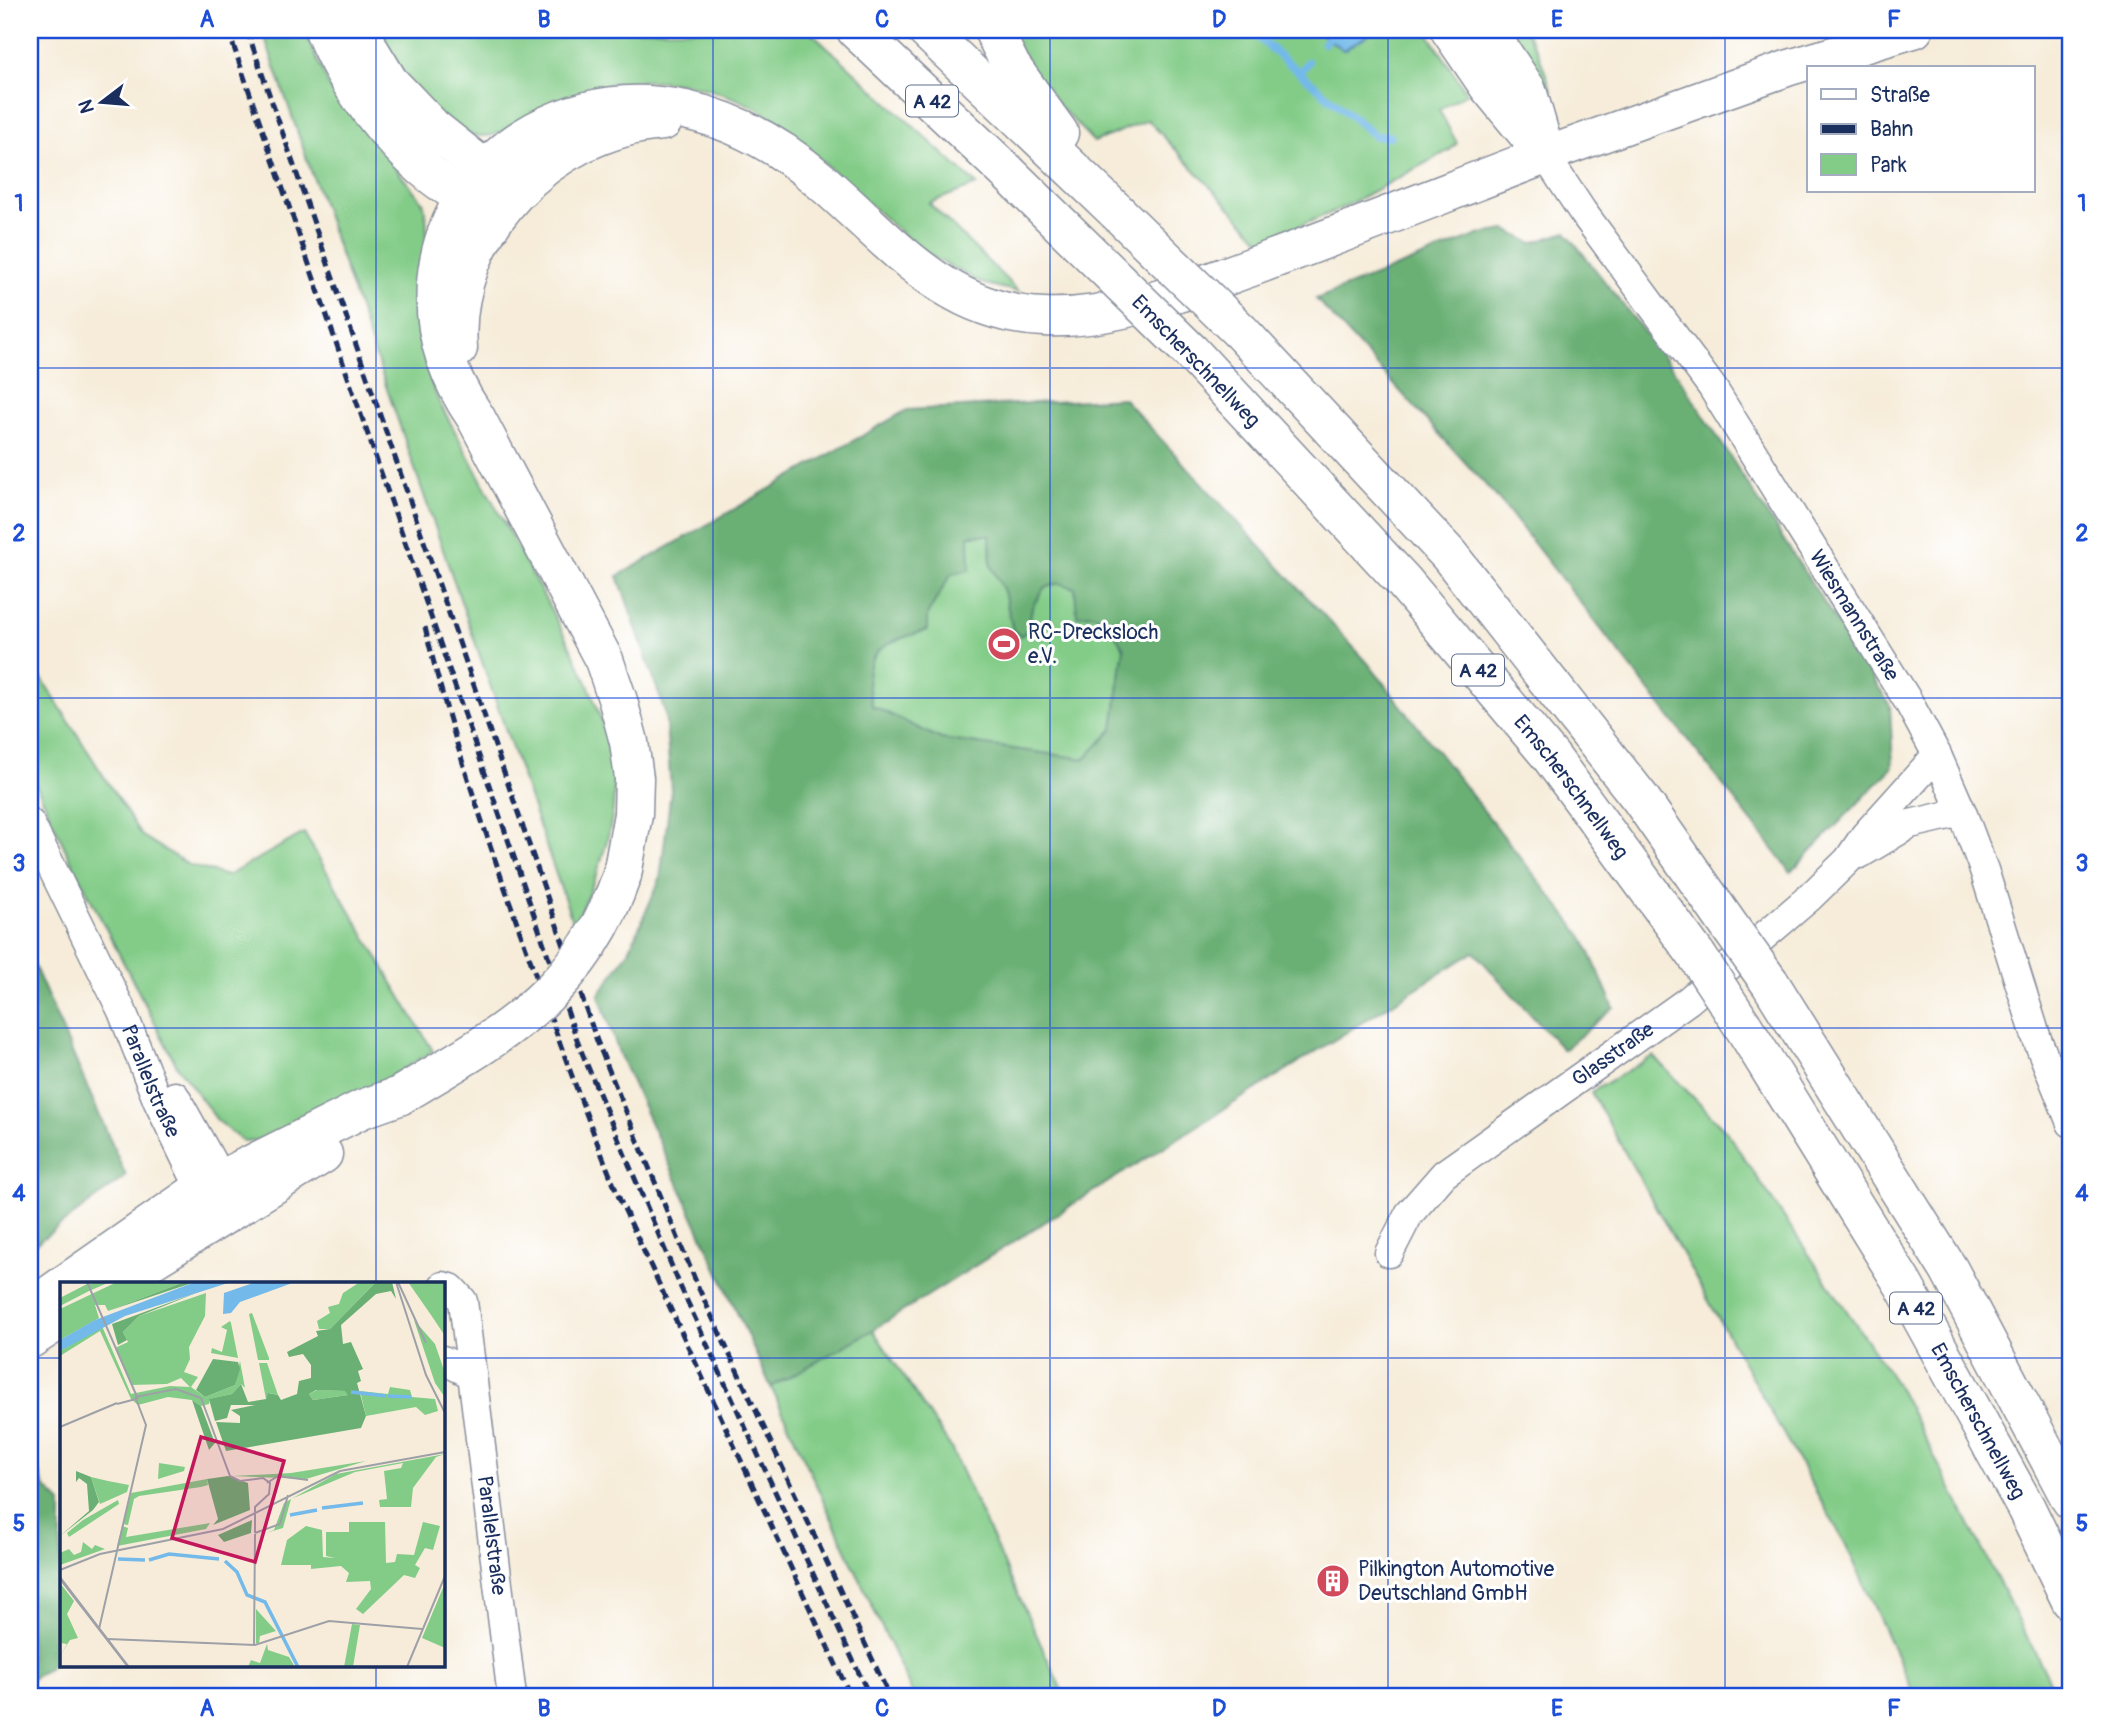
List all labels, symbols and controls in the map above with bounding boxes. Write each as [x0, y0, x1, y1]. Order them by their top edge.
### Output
text: A [200, 5, 215, 34]
text: B [537, 5, 551, 34]
text: C [875, 5, 889, 34]
text: D [1212, 5, 1226, 34]
text: E [1551, 5, 1563, 34]
text: F [1887, 5, 1901, 34]
north arrow [66, 66, 136, 136]
legend [1807, 66, 2035, 192]
text: Straße [1870, 82, 1930, 109]
road number: A 42 [906, 86, 958, 116]
text: N [73, 97, 100, 116]
text: Bahn [1870, 116, 1913, 143]
text: Park [1870, 152, 1907, 179]
text: 1 [15, 189, 24, 218]
text: 1 [2078, 189, 2087, 218]
street label: Emscherschnellweg [1125, 289, 1266, 433]
text: 2 [13, 519, 26, 548]
text: 2 [2076, 519, 2089, 548]
street label: Wiesmannstraße [1803, 545, 1905, 687]
place label: RC-Drecksloch e.V. [1028, 619, 1158, 670]
sports icon: RC-Drecksloch e.V. [985, 625, 1023, 663]
road number: A 42 [1452, 654, 1504, 685]
street label: Emscherschnellweg [1507, 709, 1634, 865]
text: 3 [13, 849, 25, 878]
text: 3 [2076, 849, 2088, 878]
street label: Glasstraße [1567, 1016, 1660, 1093]
street label: Parallelstraße [115, 1021, 187, 1143]
text: 4 [12, 1179, 26, 1208]
text: 4 [2075, 1179, 2089, 1208]
inset map [60, 1282, 444, 1668]
road number: A 42 [1890, 1292, 1942, 1324]
street label: Emscherschnellweg [1924, 1338, 2032, 1504]
street label: Parallelstraße [471, 1474, 512, 1597]
text: 5 [13, 1509, 25, 1538]
text: 5 [2076, 1509, 2088, 1538]
place label: Pilkington Automotive Deutschland GmbH [1358, 1556, 1555, 1607]
building icon: Pilkington Automotive Deutschland GmbH [1314, 1562, 1352, 1600]
text: A [200, 1694, 215, 1723]
text: B [537, 1694, 551, 1723]
text: C [875, 1694, 889, 1723]
text: D [1212, 1694, 1226, 1723]
text: E [1551, 1694, 1563, 1723]
text: F [1887, 1694, 1901, 1723]

